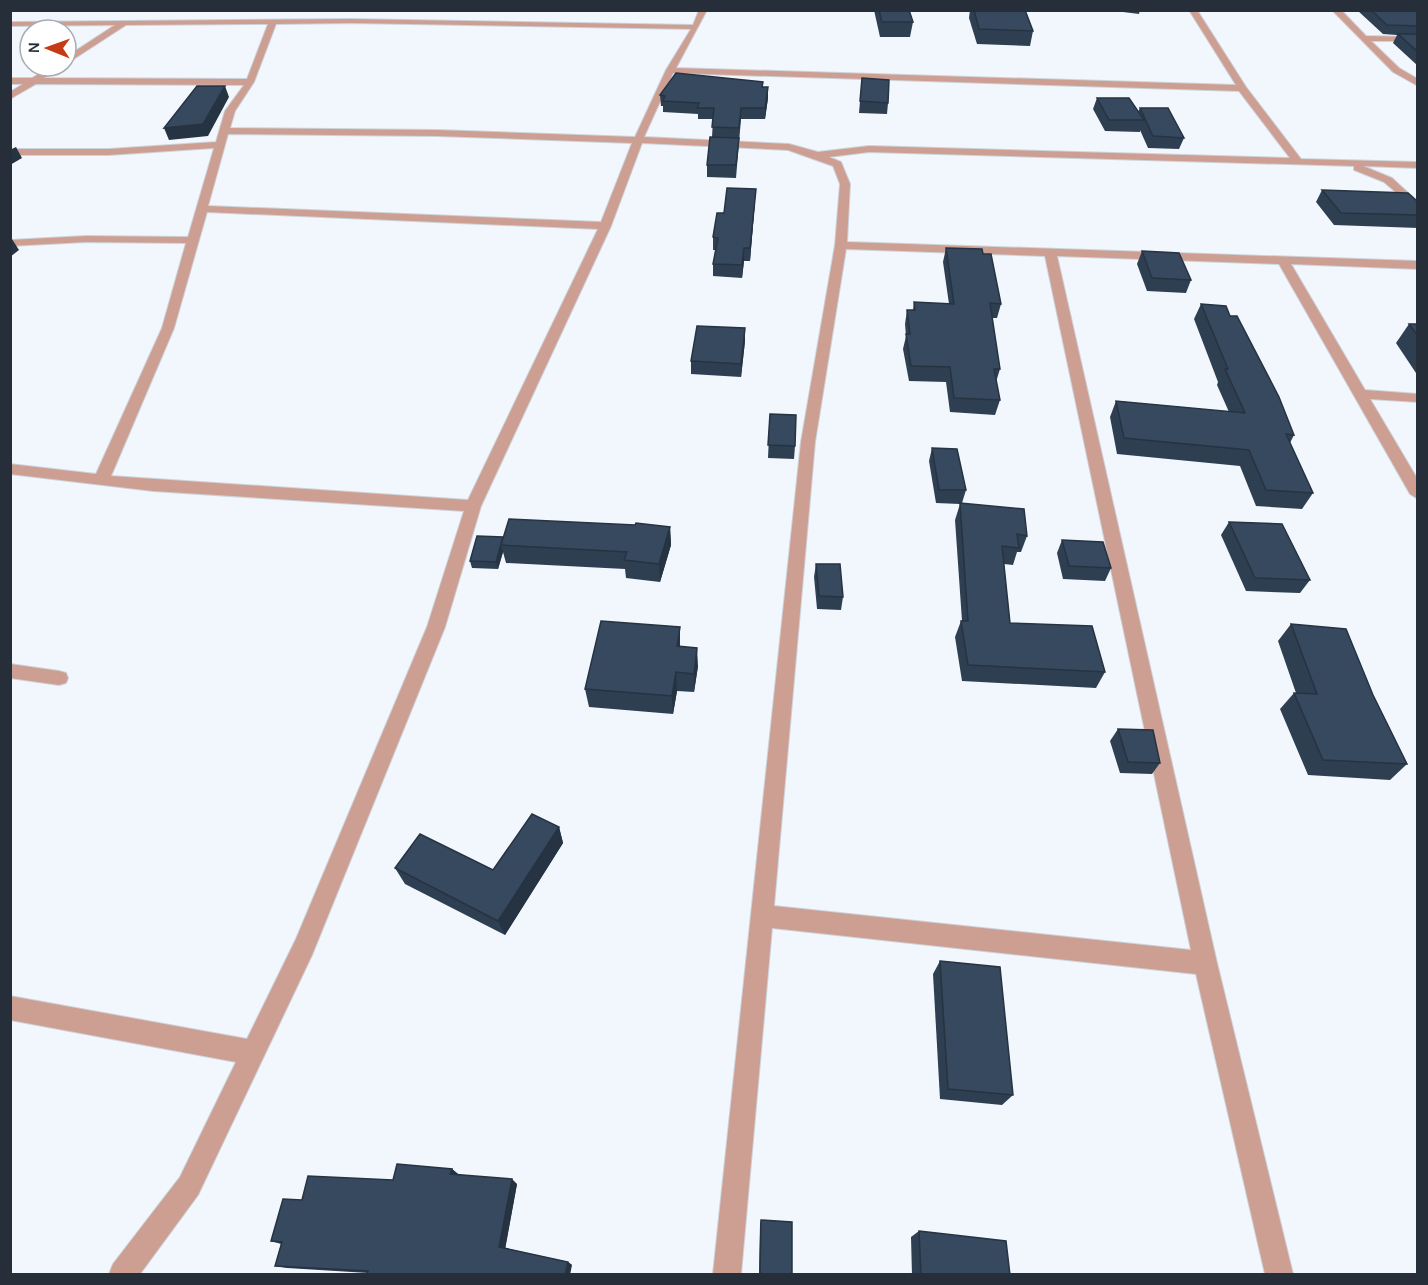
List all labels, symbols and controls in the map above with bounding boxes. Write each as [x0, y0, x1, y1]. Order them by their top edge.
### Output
north arrow [18, 18, 78, 78]
text: N [24, 42, 43, 54]

